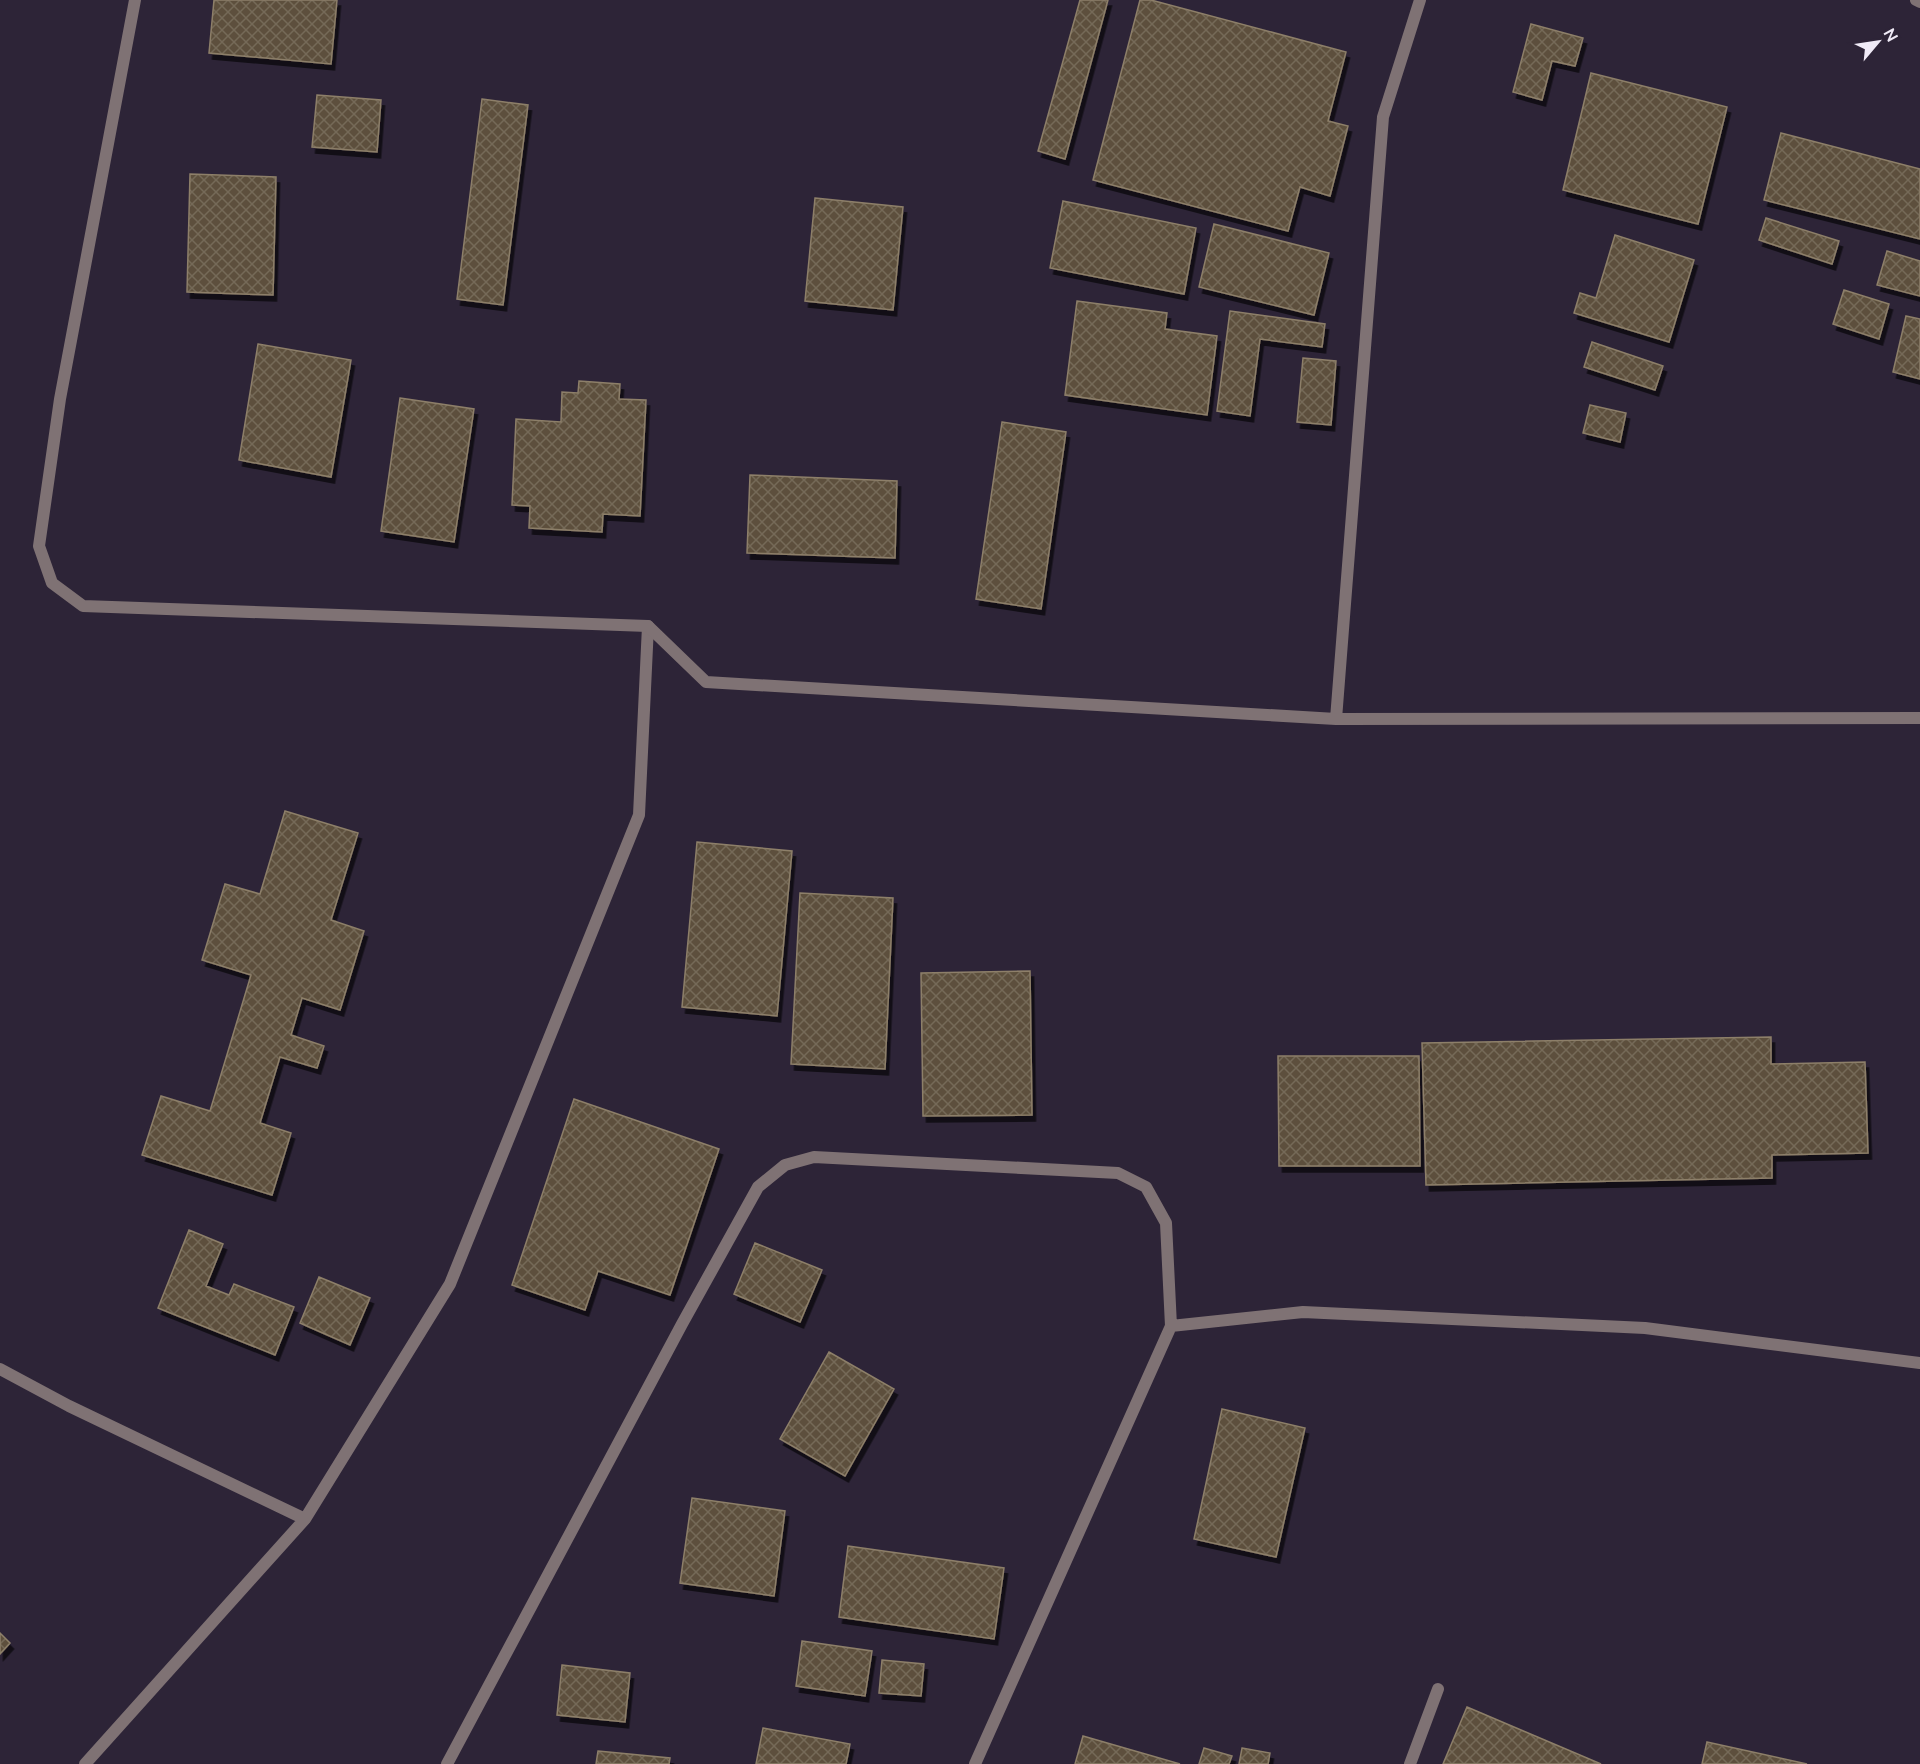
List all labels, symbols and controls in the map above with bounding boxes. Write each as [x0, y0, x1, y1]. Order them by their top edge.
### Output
north arrow [1848, 12, 1908, 72]
text: N [1878, 25, 1903, 46]

